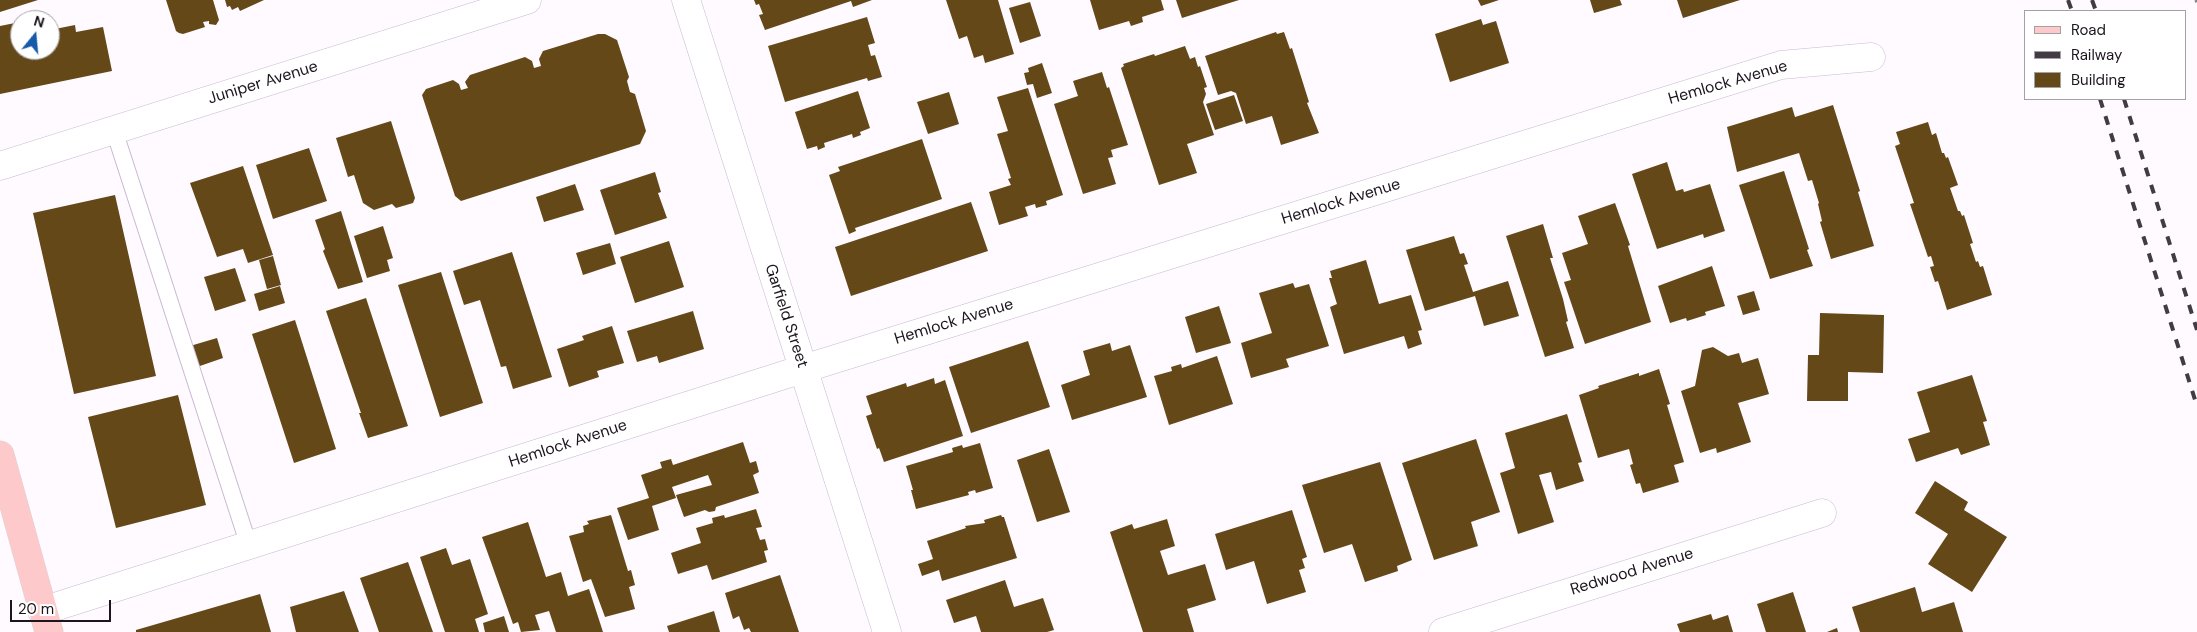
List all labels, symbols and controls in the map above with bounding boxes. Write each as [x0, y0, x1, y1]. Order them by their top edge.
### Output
north arrow [10, 10, 60, 60]
legend [2024, 10, 2187, 100]
text: N [32, 12, 47, 32]
text: Road [2071, 20, 2106, 40]
text: Railway [2071, 45, 2122, 65]
street label: Juniper Avenue [206, 57, 320, 109]
street label: Hemlock Avenue [1666, 57, 1790, 109]
text: Building [2071, 70, 2126, 90]
street label: Hemlock Avenue [1279, 175, 1403, 229]
street label: Garfield Street [760, 262, 812, 370]
street label: Hemlock Avenue [892, 295, 1016, 349]
street label: Hemlock Avenue [506, 416, 630, 472]
street label: Redwood Avenue [1568, 544, 1696, 600]
scale bar [12, 590, 114, 622]
text: 20 m [18, 599, 54, 619]

